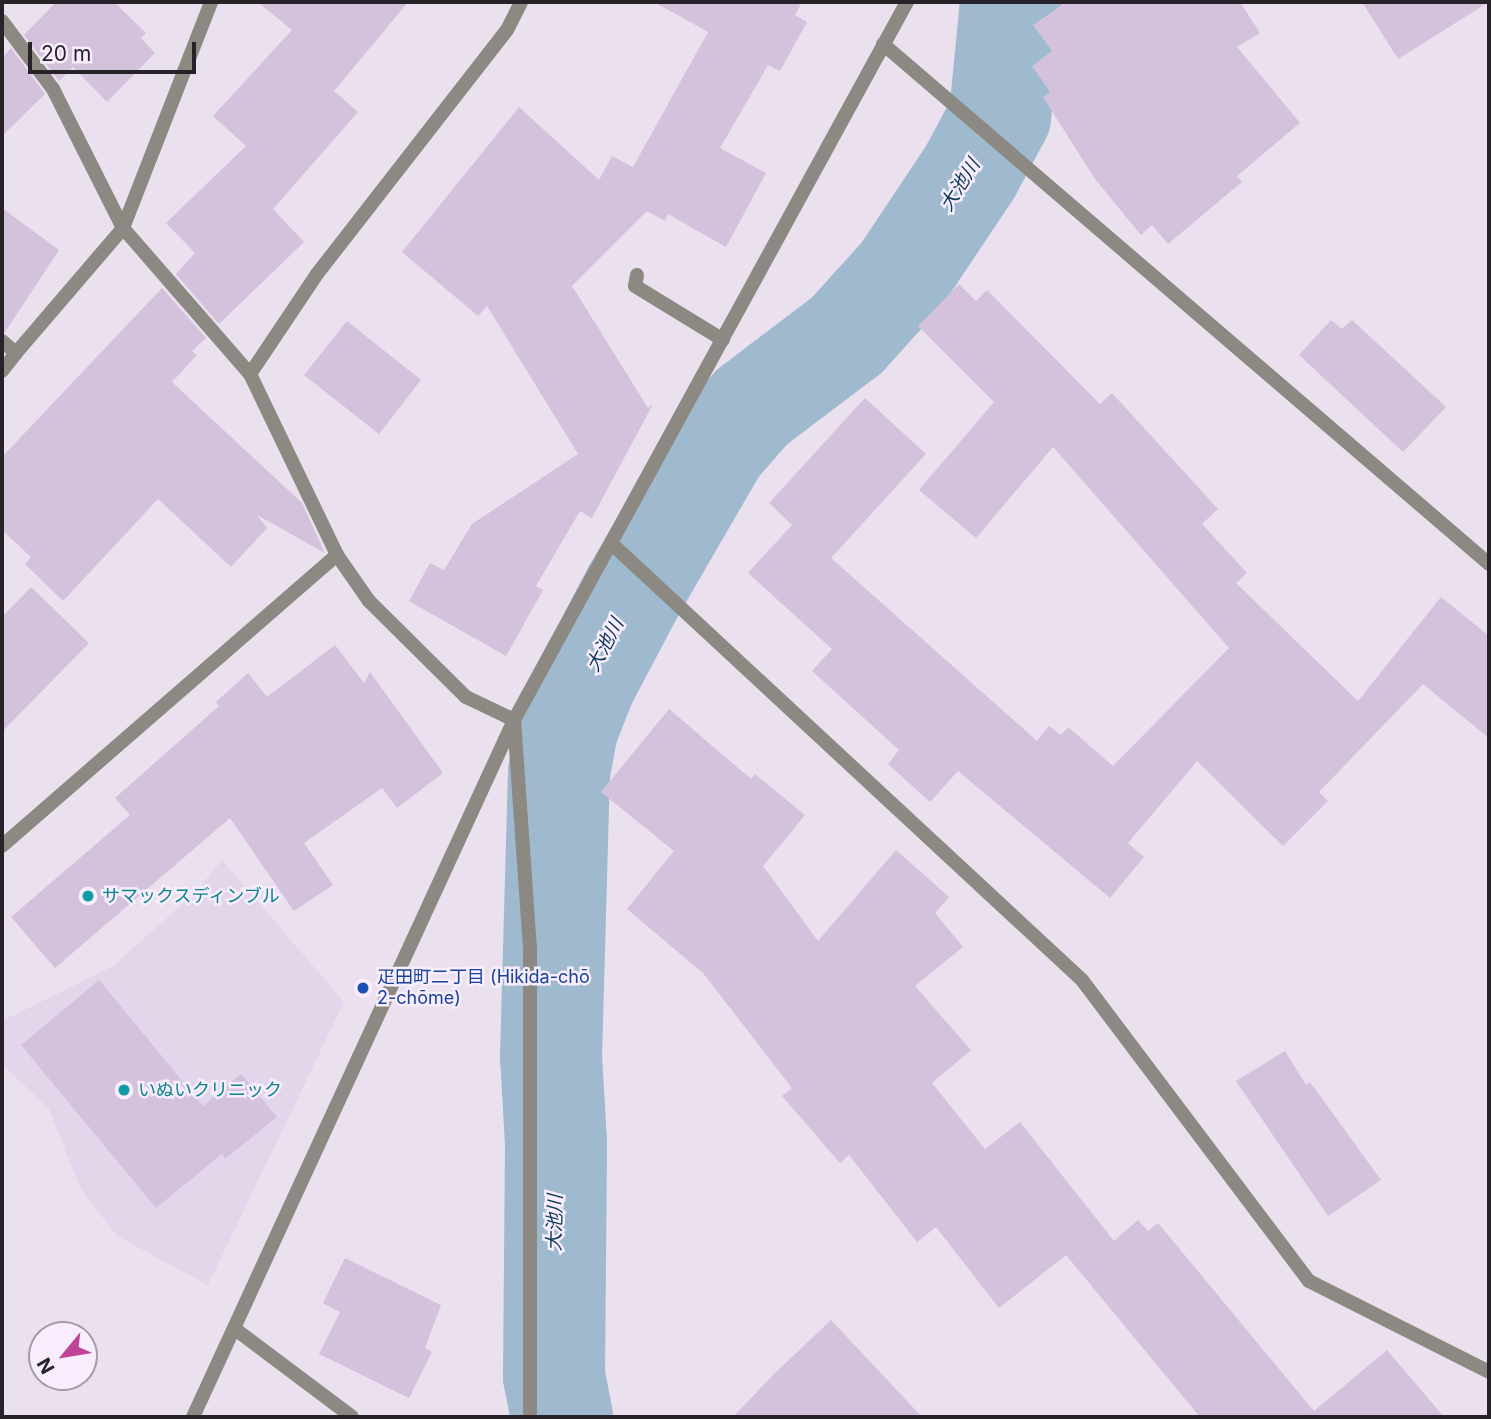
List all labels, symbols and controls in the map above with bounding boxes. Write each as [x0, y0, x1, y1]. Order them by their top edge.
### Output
scale bar [32, 28, 200, 72]
text: 20 m [41, 41, 91, 66]
water label: 大池川 [935, 155, 985, 215]
water label: 大池川 [582, 614, 628, 676]
place label: サマックスディンブル [102, 885, 282, 907]
marker: サマックスディンブル [80, 888, 96, 904]
place label: 疋田町二丁目 (Hikida-chō 2-chōme) [377, 967, 590, 1010]
marker: 疋田町二丁目 (Hikida-chō 2-chōme) [355, 980, 371, 996]
place label: いぬいクリニック [138, 1079, 282, 1101]
marker: いぬいクリニック [116, 1082, 132, 1098]
water label: 大池川 [543, 1194, 567, 1252]
north arrow [28, 1321, 98, 1391]
text: N [33, 1354, 60, 1378]

